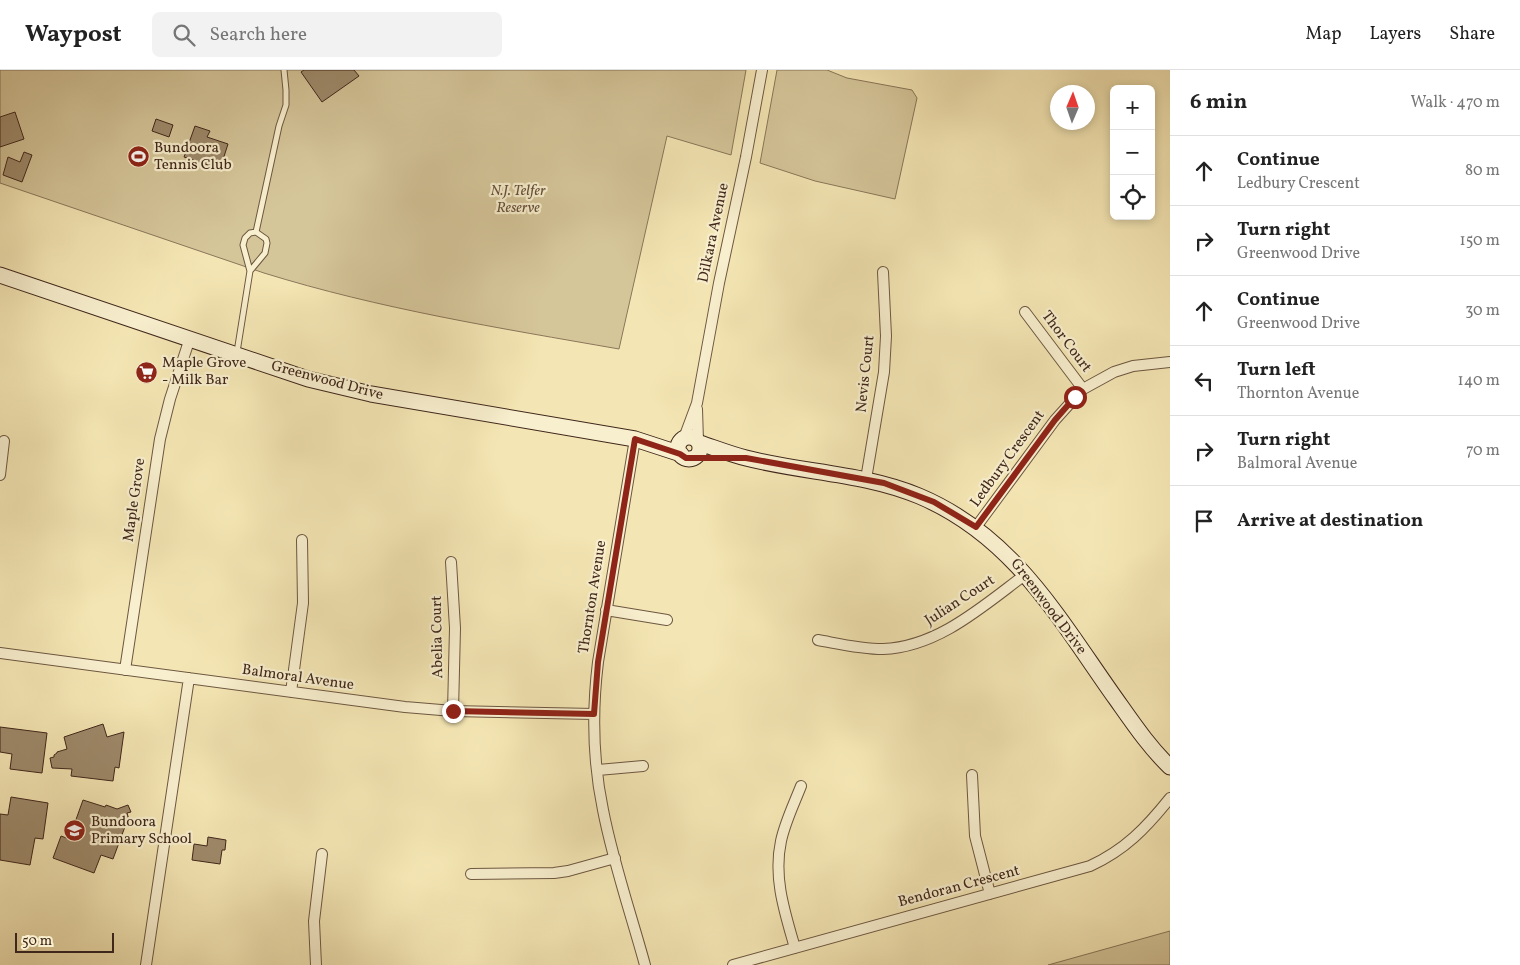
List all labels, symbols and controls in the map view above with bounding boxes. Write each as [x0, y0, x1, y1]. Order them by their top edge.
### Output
search box [152, 12, 502, 57]
text: Waypost [25, 18, 122, 52]
icon: search [170, 21, 198, 49]
text: Search here [210, 22, 307, 48]
text: Map [1305, 22, 1341, 47]
text: Layers [1369, 22, 1421, 47]
text: Share [1449, 22, 1495, 47]
north arrow [1050, 85, 1095, 130]
map controls [1110, 85, 1155, 220]
button: + [1110, 85, 1155, 130]
text: 6 min [1190, 88, 1247, 117]
text: Walk · 470 m [1410, 92, 1500, 114]
button: − [1110, 130, 1155, 175]
place label: Bundoora Tennis Club [154, 138, 232, 176]
sports icon: Bundoora Tennis Club [126, 145, 150, 169]
text: Continue [1237, 147, 1320, 173]
icon: ahead [1190, 157, 1218, 185]
text: 80 m [1465, 160, 1500, 182]
text: Ledbury Crescent [1237, 173, 1360, 195]
button: locate [1110, 175, 1155, 220]
park label: N.J. Telfer Reserve [490, 181, 546, 219]
street label: Dilkara Avenue [693, 181, 735, 285]
text: Turn right [1237, 217, 1330, 243]
icon: right [1190, 227, 1218, 255]
text: 150 m [1459, 230, 1500, 252]
text: Greenwood Drive [1237, 243, 1360, 265]
text: Continue [1237, 287, 1320, 313]
icon: ahead [1190, 297, 1218, 325]
text: 30 m [1465, 300, 1500, 322]
street label: Thor Court [1036, 307, 1096, 377]
text: Greenwood Drive [1237, 313, 1360, 335]
street label: Nevis Court [851, 334, 881, 414]
place label: Maple Grove - Milk Bar [162, 353, 246, 391]
street label: Greenwood Drive [269, 356, 385, 406]
text: Turn left [1237, 357, 1316, 383]
supermarket icon: Maple Grove - Milk Bar [134, 360, 158, 384]
icon: left [1190, 367, 1218, 395]
text: 140 m [1458, 370, 1500, 392]
text: Thornton Avenue [1237, 383, 1359, 405]
route start [1064, 386, 1087, 409]
street label: Ledbury Crescent [966, 406, 1050, 512]
text: Turn right [1237, 427, 1330, 453]
icon: right [1190, 437, 1218, 465]
text: 70 m [1466, 440, 1500, 462]
text: Balmoral Avenue [1237, 453, 1357, 475]
street label: Maple Grove [119, 457, 151, 543]
icon: arrive [1190, 507, 1218, 535]
text: Arrive at destination [1237, 508, 1423, 534]
street label: Thornton Avenue [574, 539, 612, 655]
street label: Greenwood Drive [1005, 555, 1091, 659]
street label: Julian Court [921, 571, 999, 631]
street label: Abelia Court [427, 595, 449, 679]
street label: Balmoral Avenue [241, 660, 355, 696]
route end [442, 700, 465, 723]
place label: Bundoora Primary School [91, 812, 192, 850]
school or university icon: Bundoora Primary School [63, 819, 87, 843]
street label: Bendoran Crescent [896, 861, 1022, 913]
scale bar [15, 930, 114, 953]
text: 50 m [22, 932, 52, 951]

